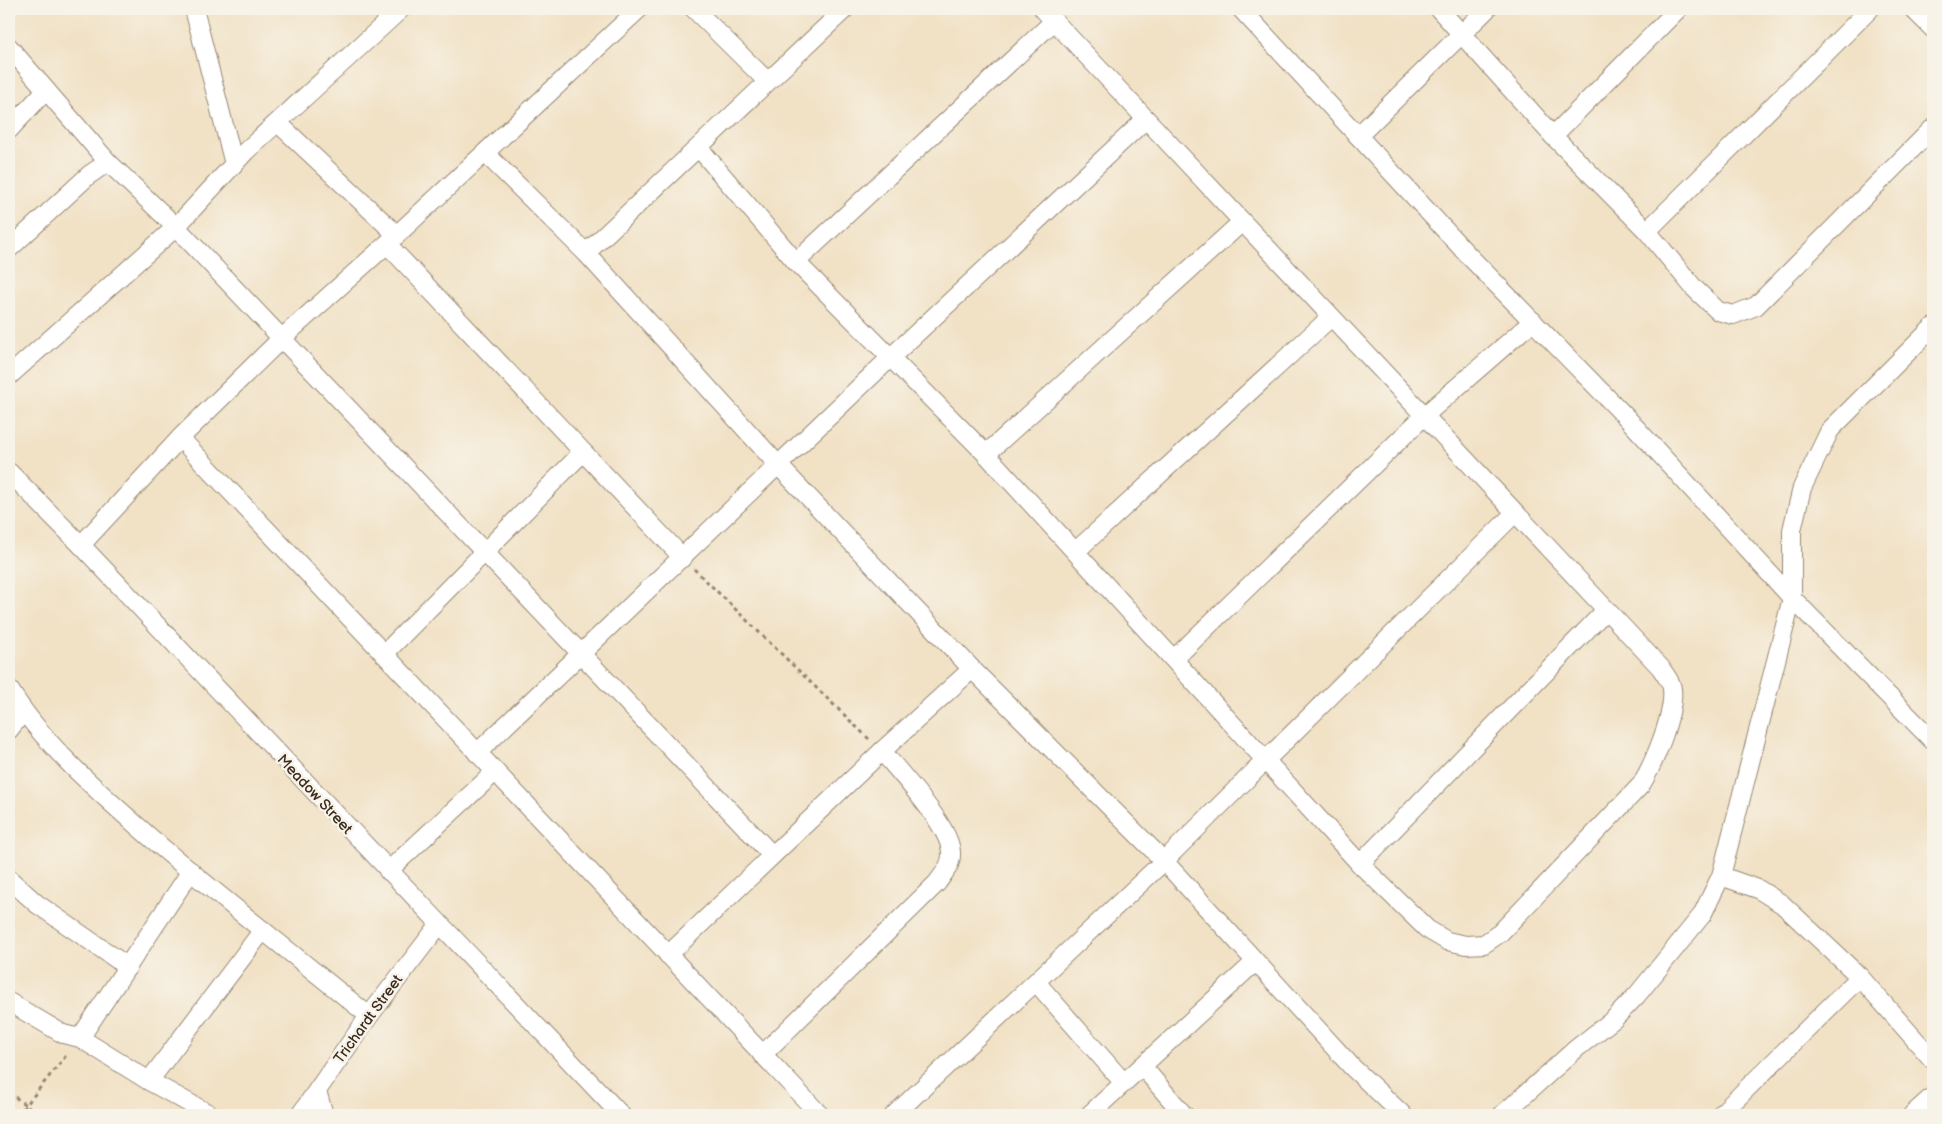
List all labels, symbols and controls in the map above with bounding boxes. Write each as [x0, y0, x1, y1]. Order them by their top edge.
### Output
street label: Meadow Street [273, 750, 357, 839]
street label: Trichardt Street [330, 971, 407, 1067]

